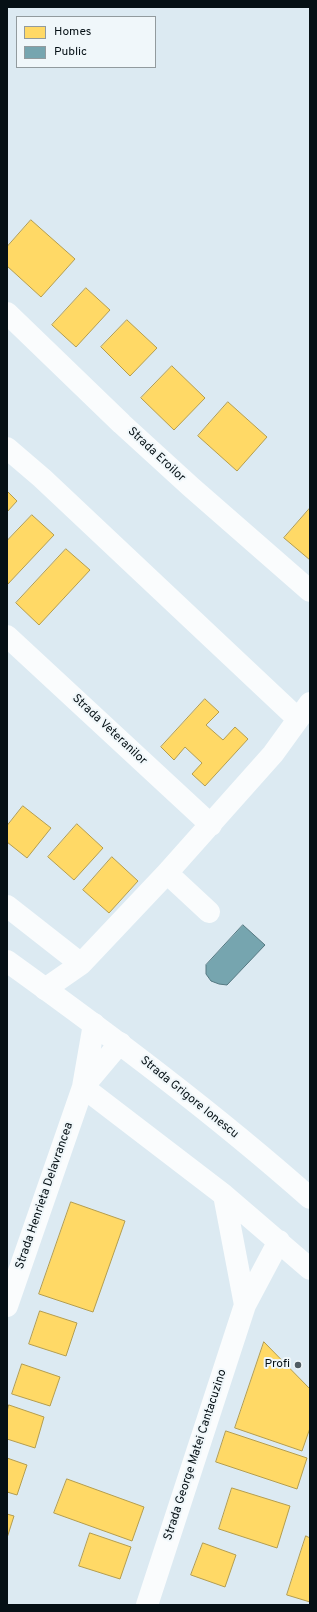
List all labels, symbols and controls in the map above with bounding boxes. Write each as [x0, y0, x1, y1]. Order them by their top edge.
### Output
legend [16, 16, 156, 68]
text: Homes [54, 24, 91, 40]
text: Public [54, 44, 87, 60]
street label: Strada Eroilor [124, 425, 188, 485]
street label: Strada Veteranilor [69, 692, 149, 768]
street label: Strada Grigore Ionescu [137, 1054, 241, 1142]
street label: Strada Henrieta Delavrancea [13, 1121, 77, 1271]
place label: Profi [264, 1358, 290, 1372]
marker: Profi [293, 1360, 303, 1370]
street label: Strada George Matei Cantacuzino [161, 1368, 231, 1542]

